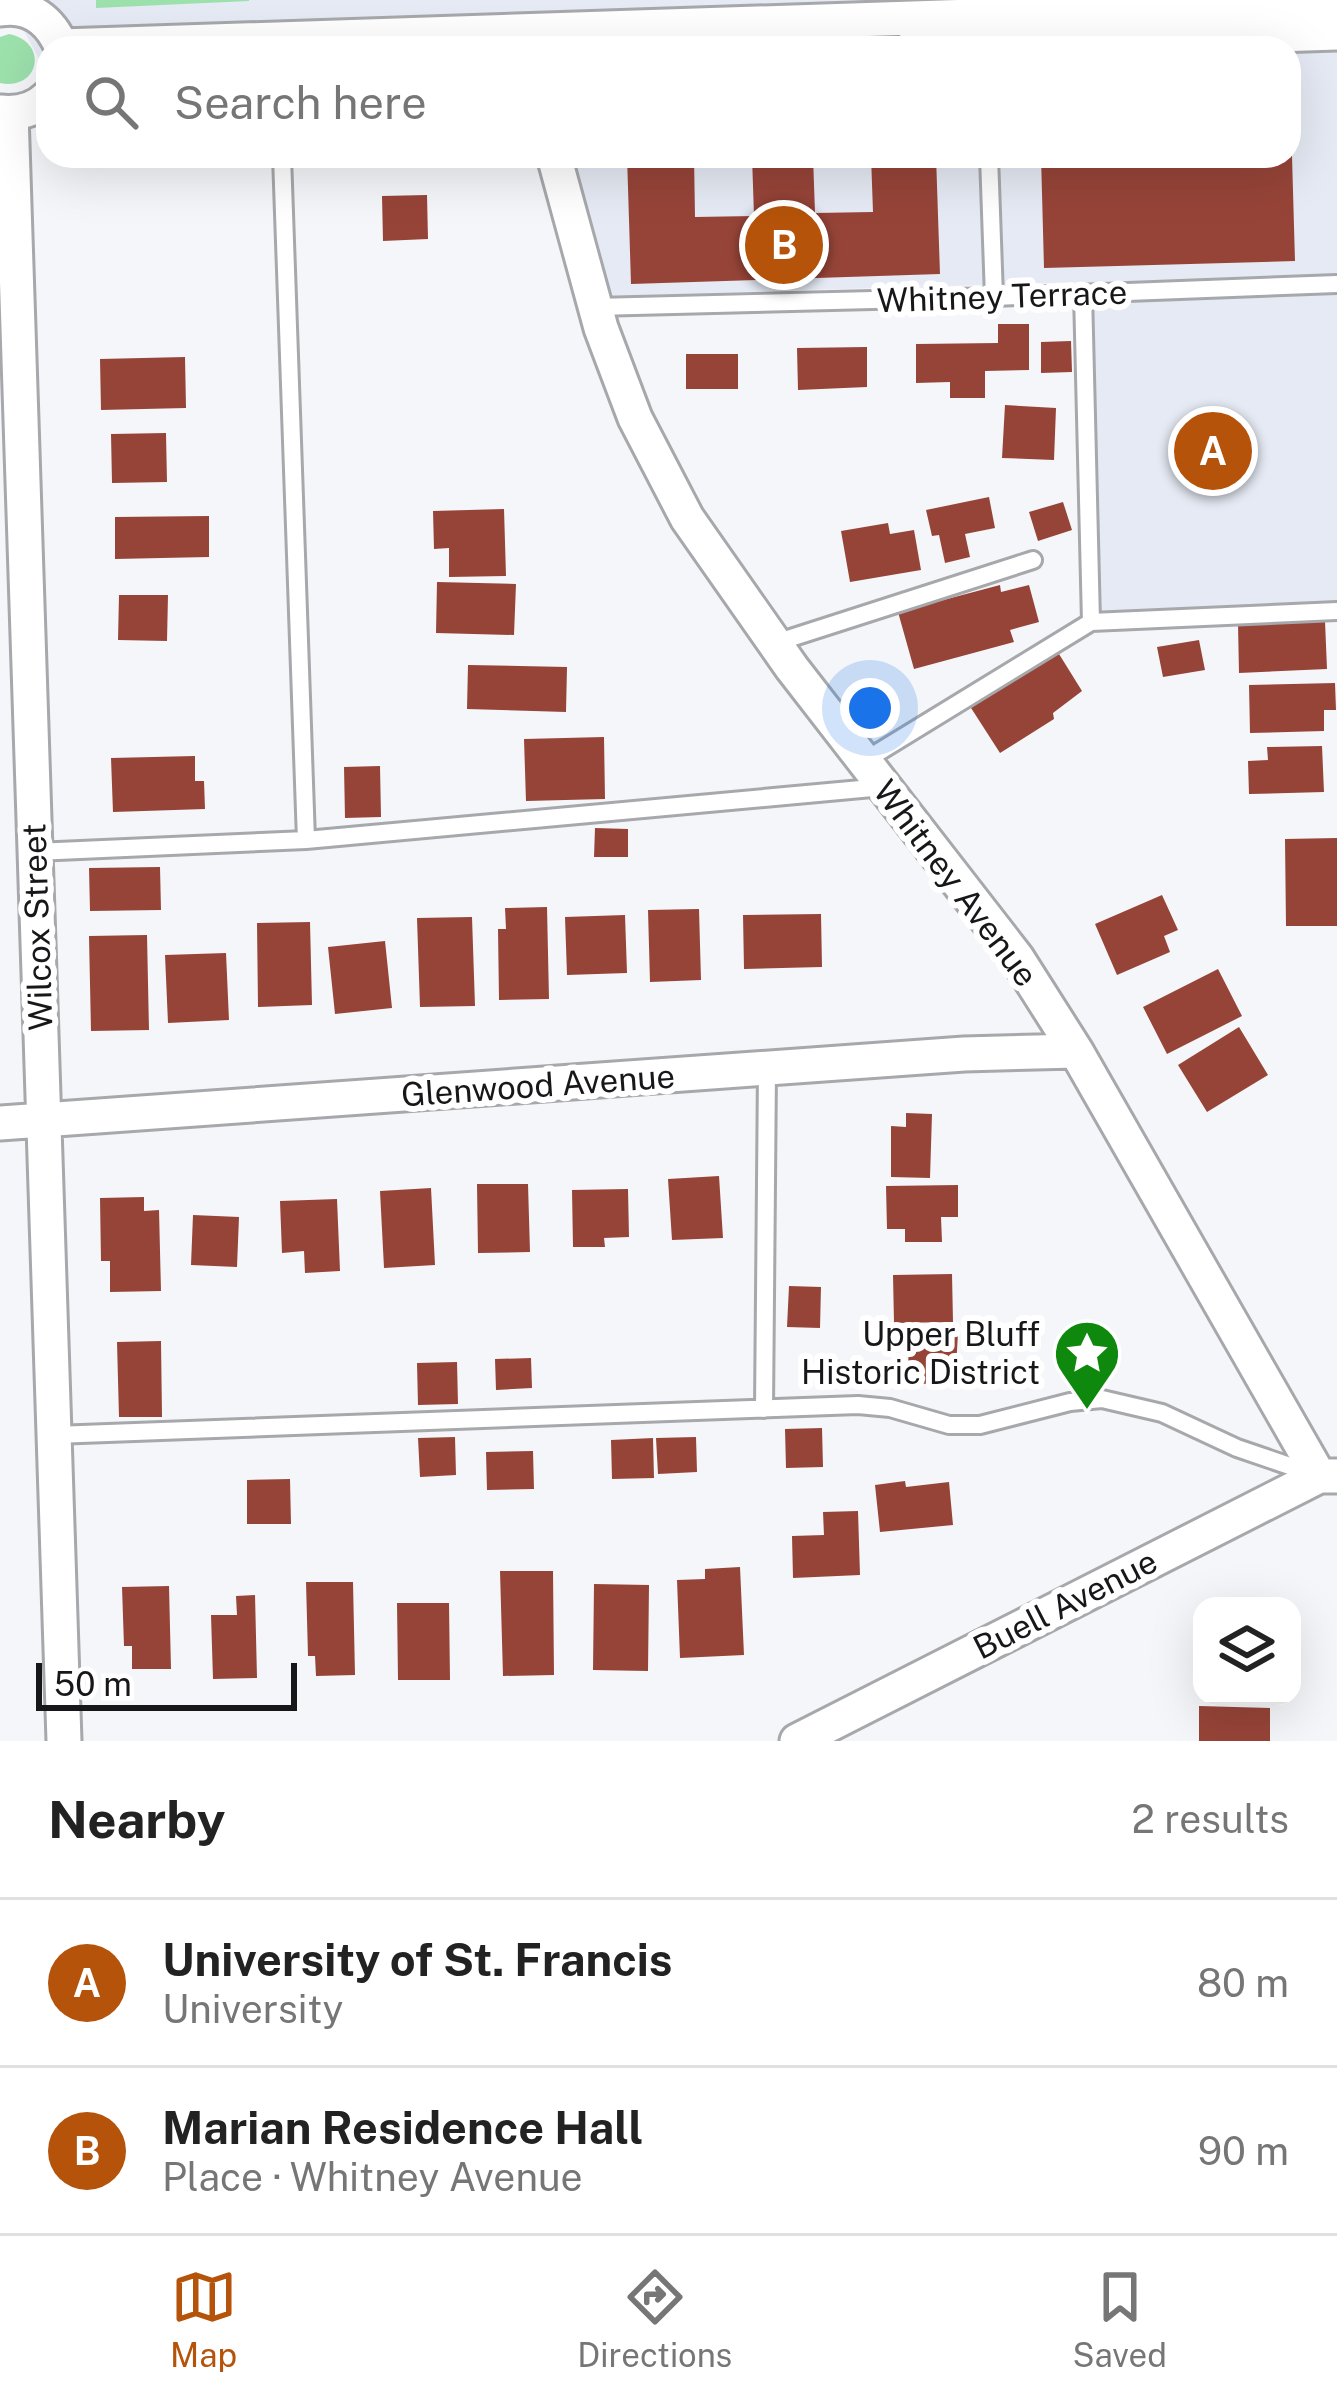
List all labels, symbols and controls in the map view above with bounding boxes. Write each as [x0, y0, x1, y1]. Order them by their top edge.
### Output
search box [36, 36, 1301, 168]
icon: search [78, 69, 144, 135]
text: Search here [174, 76, 427, 129]
pin: B [745, 200, 823, 290]
street label: Whitney Terrace [876, 273, 1128, 319]
pin: A [1174, 406, 1252, 496]
your location [840, 678, 900, 738]
street label: Whitney Avenue [866, 773, 1046, 993]
street label: Wilcox Street [14, 823, 60, 1031]
street label: Glenwood Avenue [400, 1056, 676, 1114]
place label: Upper Bluff Historic District [801, 1315, 1040, 1391]
place icon: Upper Bluff Historic District [1052, 1318, 1122, 1412]
street label: Buell Avenue [967, 1541, 1163, 1667]
map controls [1193, 1597, 1301, 1705]
button: layers [1193, 1597, 1301, 1705]
scale bar [36, 1657, 297, 1710]
text: 50 m [54, 1665, 132, 1703]
text: Nearby [48, 1790, 225, 1849]
text: 2 results [1132, 1796, 1289, 1842]
text: University of St. Francis [162, 1933, 672, 1986]
text: A [73, 1960, 101, 2006]
text: 80 m [1197, 1960, 1289, 2006]
text: University [162, 1986, 343, 2032]
text: Marian Residence Hall [162, 2101, 643, 2154]
text: B [74, 2128, 100, 2174]
text: 90 m [1198, 2128, 1289, 2174]
text: Place · Whitney Avenue [162, 2154, 583, 2200]
tab: Map [170, 2264, 237, 2374]
tab: Directions [577, 2264, 732, 2374]
tab: Saved [1073, 2264, 1167, 2374]

